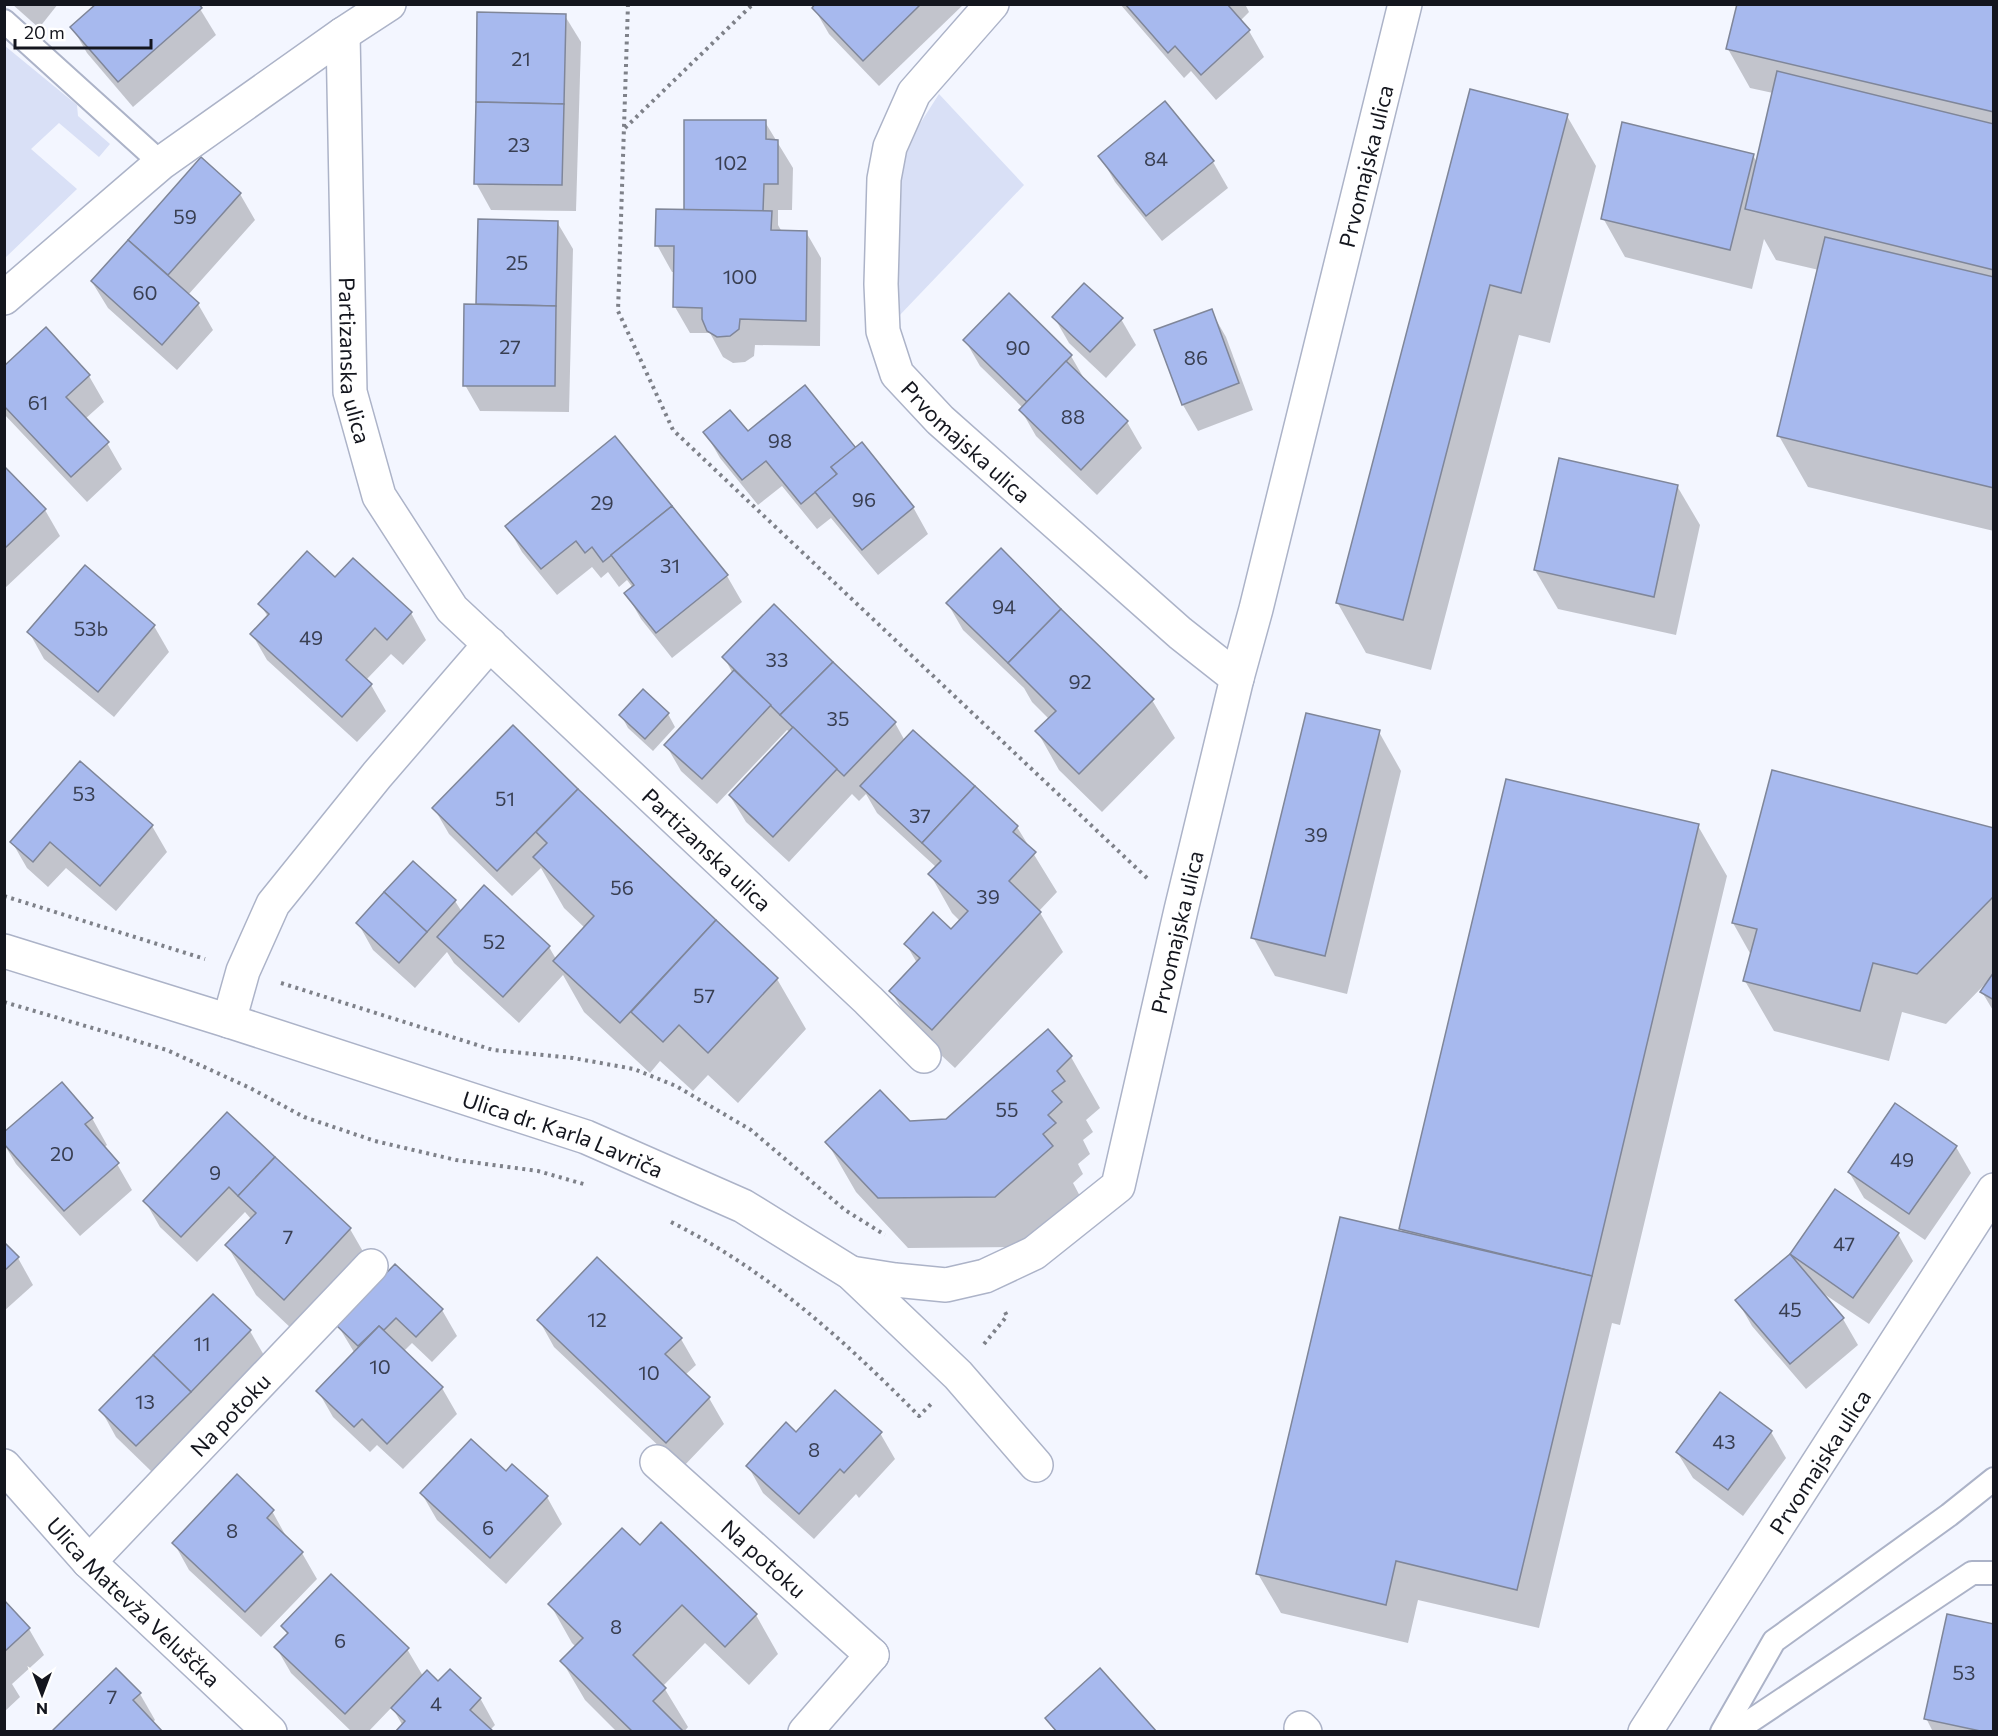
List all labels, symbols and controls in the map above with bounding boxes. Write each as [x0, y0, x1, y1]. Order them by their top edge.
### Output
scale bar [15, 12, 152, 50]
text: 20 m [24, 21, 65, 43]
house number: 21 [511, 46, 531, 70]
street label: Prvomajska ulica [1332, 82, 1398, 250]
house number: 23 [508, 132, 530, 156]
house number: 84 [1144, 146, 1168, 170]
house number: 102 [715, 150, 747, 174]
house number: 59 [173, 204, 197, 228]
house number: 25 [506, 250, 528, 274]
house number: 100 [723, 264, 757, 288]
street label: Partizanska ulica [334, 277, 377, 446]
house number: 60 [132, 280, 158, 304]
house number: 27 [499, 334, 521, 358]
house number: 90 [1005, 335, 1031, 359]
house number: 86 [1184, 345, 1208, 369]
street label: Prvomajska ulica [896, 375, 1037, 508]
house number: 61 [28, 390, 48, 414]
house number: 88 [1061, 404, 1085, 428]
house number: 98 [768, 428, 792, 452]
house number: 96 [852, 487, 876, 511]
house number: 29 [590, 490, 614, 514]
house number: 31 [660, 553, 680, 577]
house number: 94 [992, 594, 1016, 618]
house number: 53b [74, 616, 108, 640]
house number: 49 [299, 625, 323, 649]
house number: 33 [766, 647, 788, 671]
house number: 92 [1068, 669, 1092, 693]
house number: 35 [827, 706, 849, 730]
house number: 53 [73, 781, 95, 805]
street label: Partizanska ulica [637, 782, 778, 916]
house number: 51 [495, 786, 515, 810]
house number: 37 [909, 803, 931, 827]
house number: 39 [1304, 822, 1328, 846]
street label: Prvomajska ulica [1144, 848, 1208, 1016]
house number: 56 [610, 875, 634, 899]
house number: 39 [976, 884, 1000, 908]
house number: 52 [483, 929, 505, 953]
house number: 57 [693, 983, 715, 1007]
street label: Ulica dr. Karla Lavriča [459, 1084, 668, 1183]
house number: 55 [996, 1097, 1018, 1121]
house number: 20 [50, 1141, 74, 1165]
house number: 49 [1890, 1147, 1914, 1171]
house number: 9 [209, 1160, 221, 1184]
house number: 7 [283, 1224, 293, 1248]
house number: 47 [1833, 1231, 1855, 1255]
house number: 45 [1778, 1297, 1802, 1321]
house number: 12 [587, 1307, 607, 1331]
house number: 11 [193, 1331, 211, 1355]
house number: 10 [369, 1354, 391, 1378]
house number: 10 [638, 1360, 660, 1384]
street label: Na potoku [184, 1367, 276, 1461]
street label: Prvomajska ulica [1763, 1384, 1876, 1539]
house number: 13 [135, 1389, 155, 1413]
house number: 43 [1712, 1429, 1736, 1453]
house number: 8 [808, 1437, 820, 1461]
street label: Ulica Matevža Veluščka [42, 1511, 226, 1692]
street label: Na potoku [716, 1513, 812, 1603]
house number: 6 [482, 1515, 494, 1539]
house number: 8 [226, 1518, 238, 1542]
house number: 8 [610, 1614, 622, 1638]
house number: 6 [334, 1628, 346, 1652]
house number: 53 [1953, 1660, 1975, 1684]
north arrow [12, 1664, 72, 1724]
house number: 7 [107, 1684, 117, 1708]
house number: 4 [430, 1691, 442, 1715]
text: N [36, 1700, 48, 1719]

